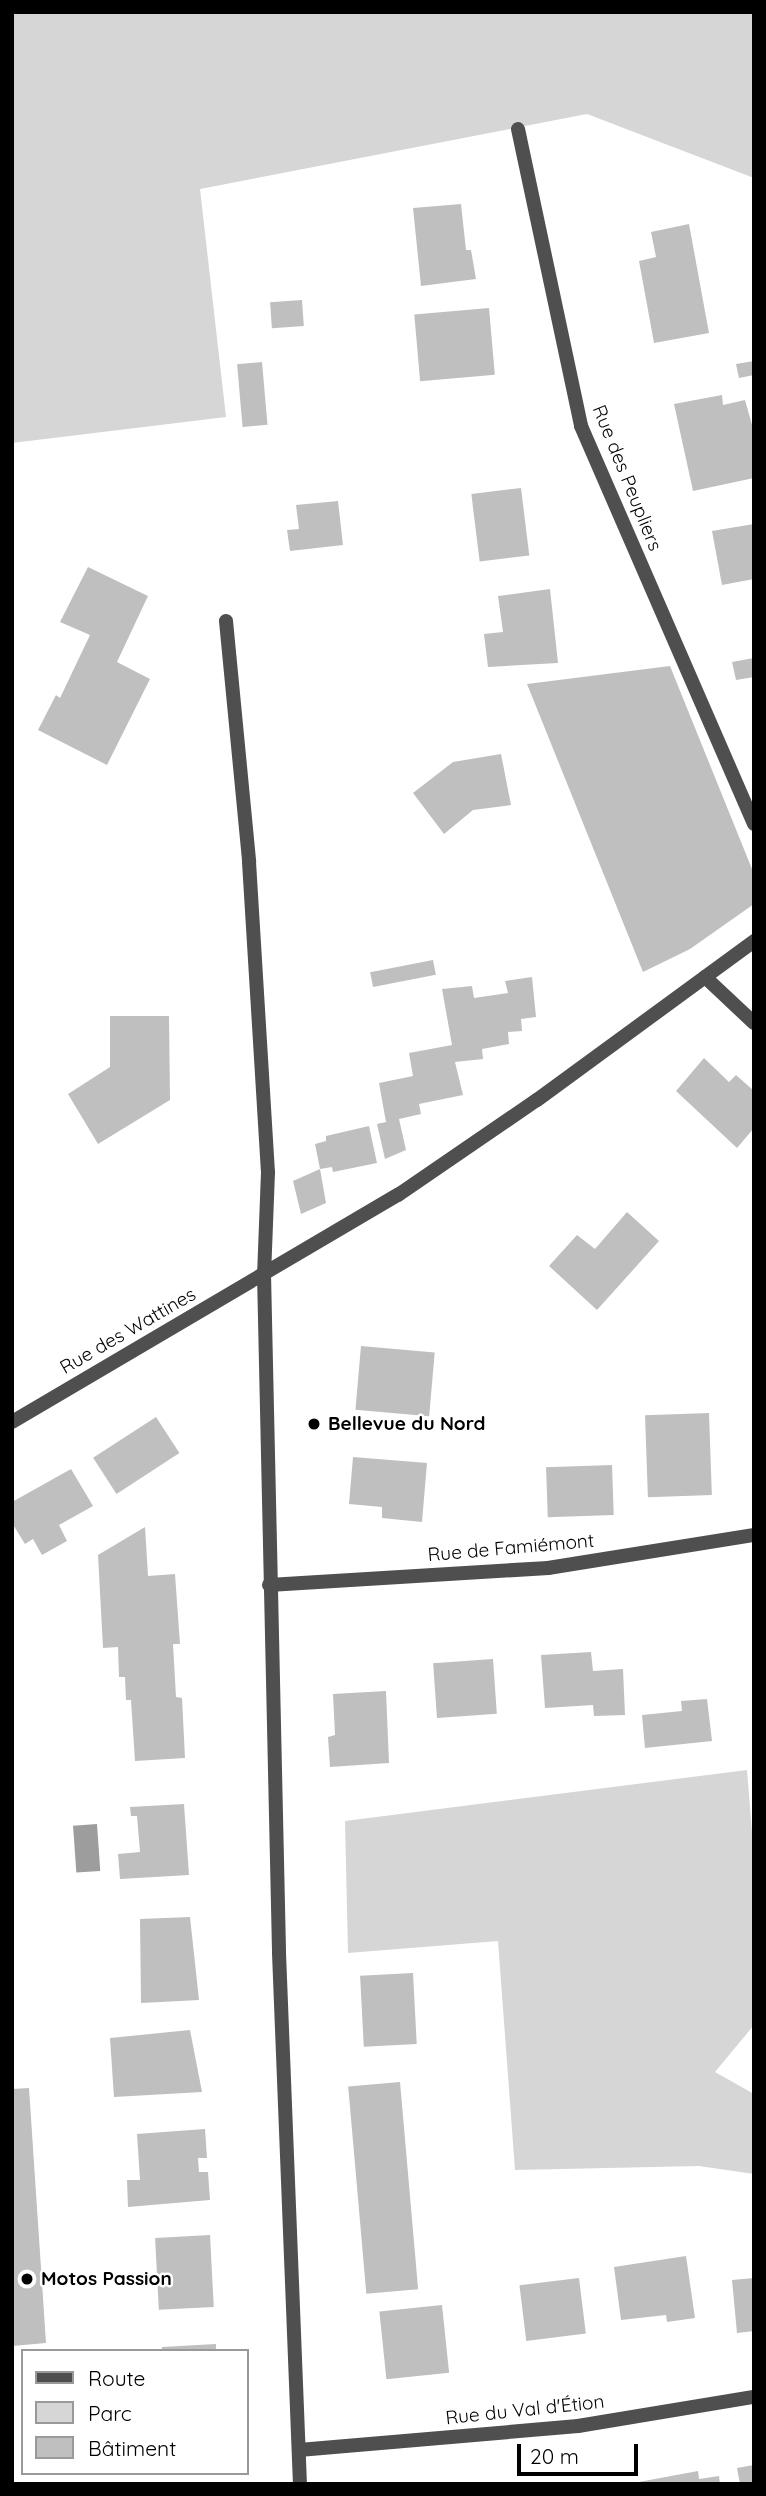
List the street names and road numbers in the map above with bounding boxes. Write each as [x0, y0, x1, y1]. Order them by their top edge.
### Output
street label: Rue des Peupliers [587, 402, 667, 554]
street label: Rue des Wattines [56, 1283, 200, 1379]
street label: Rue de Famiémont [427, 1529, 595, 1567]
street label: Rue du Val d'Étion [445, 2390, 605, 2430]

